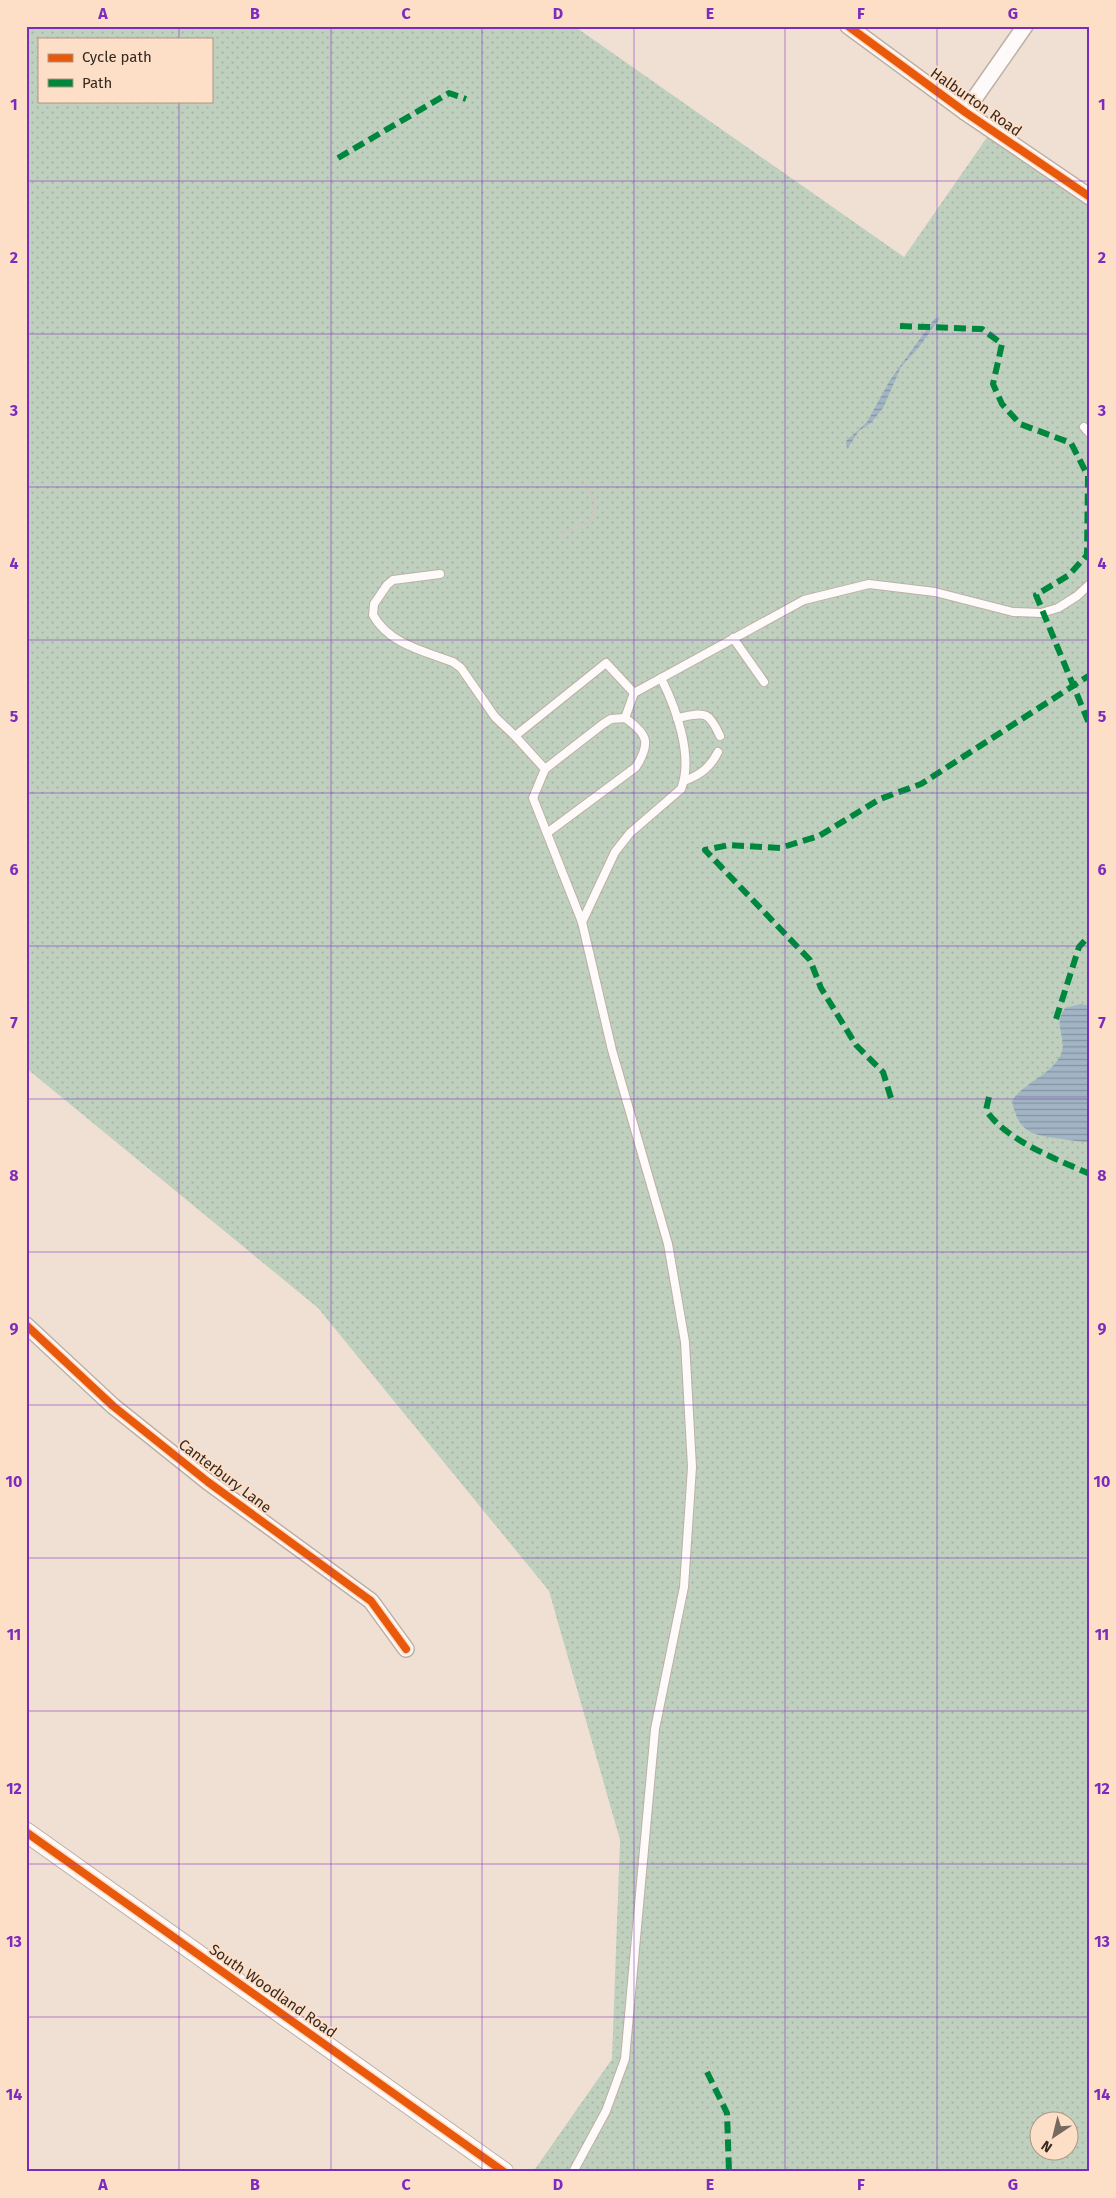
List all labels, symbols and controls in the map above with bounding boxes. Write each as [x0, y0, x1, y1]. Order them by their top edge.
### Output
text: A [97, 4, 108, 23]
text: B [250, 4, 260, 23]
text: C [401, 4, 411, 23]
text: D [553, 4, 563, 23]
text: E [706, 4, 714, 23]
text: F [857, 4, 865, 23]
text: G [1008, 4, 1018, 23]
legend [38, 38, 212, 102]
text: Cycle path [82, 48, 152, 66]
street label: Halburton Road [927, 64, 1025, 140]
text: Path [82, 74, 112, 92]
text: 1 [10, 95, 18, 114]
text: 1 [1098, 95, 1106, 114]
text: 2 [10, 248, 18, 267]
text: 2 [1098, 248, 1106, 267]
text: 3 [9, 401, 18, 420]
text: 3 [1097, 401, 1106, 420]
text: 4 [9, 554, 19, 573]
text: 4 [1097, 554, 1107, 573]
text: 5 [10, 707, 19, 726]
text: 5 [1098, 707, 1107, 726]
text: 6 [9, 860, 19, 879]
text: 6 [1097, 860, 1107, 879]
text: 7 [10, 1013, 18, 1032]
text: 7 [1098, 1013, 1106, 1032]
text: 8 [9, 1166, 19, 1185]
text: 8 [1097, 1166, 1107, 1185]
text: 9 [10, 1319, 19, 1338]
text: 9 [1098, 1319, 1107, 1338]
street label: Canterbury Lane [175, 1435, 275, 1517]
text: 10 [6, 1472, 22, 1491]
text: 10 [1094, 1472, 1110, 1491]
text: 11 [7, 1625, 21, 1644]
text: 11 [1095, 1625, 1109, 1644]
text: 12 [6, 1779, 22, 1798]
text: 12 [1094, 1779, 1110, 1798]
text: 13 [6, 1932, 22, 1951]
text: 13 [1094, 1932, 1110, 1951]
street label: South Woodland Road [206, 1940, 340, 2042]
text: 14 [6, 2085, 22, 2104]
text: 14 [1094, 2085, 1110, 2104]
north arrow [1028, 2110, 1078, 2160]
text: N [1038, 2137, 1056, 2156]
text: A [97, 2175, 108, 2194]
text: B [250, 2175, 260, 2194]
text: C [401, 2175, 411, 2194]
text: D [553, 2175, 563, 2194]
text: E [706, 2175, 714, 2194]
text: F [857, 2175, 865, 2194]
text: G [1008, 2175, 1018, 2194]

